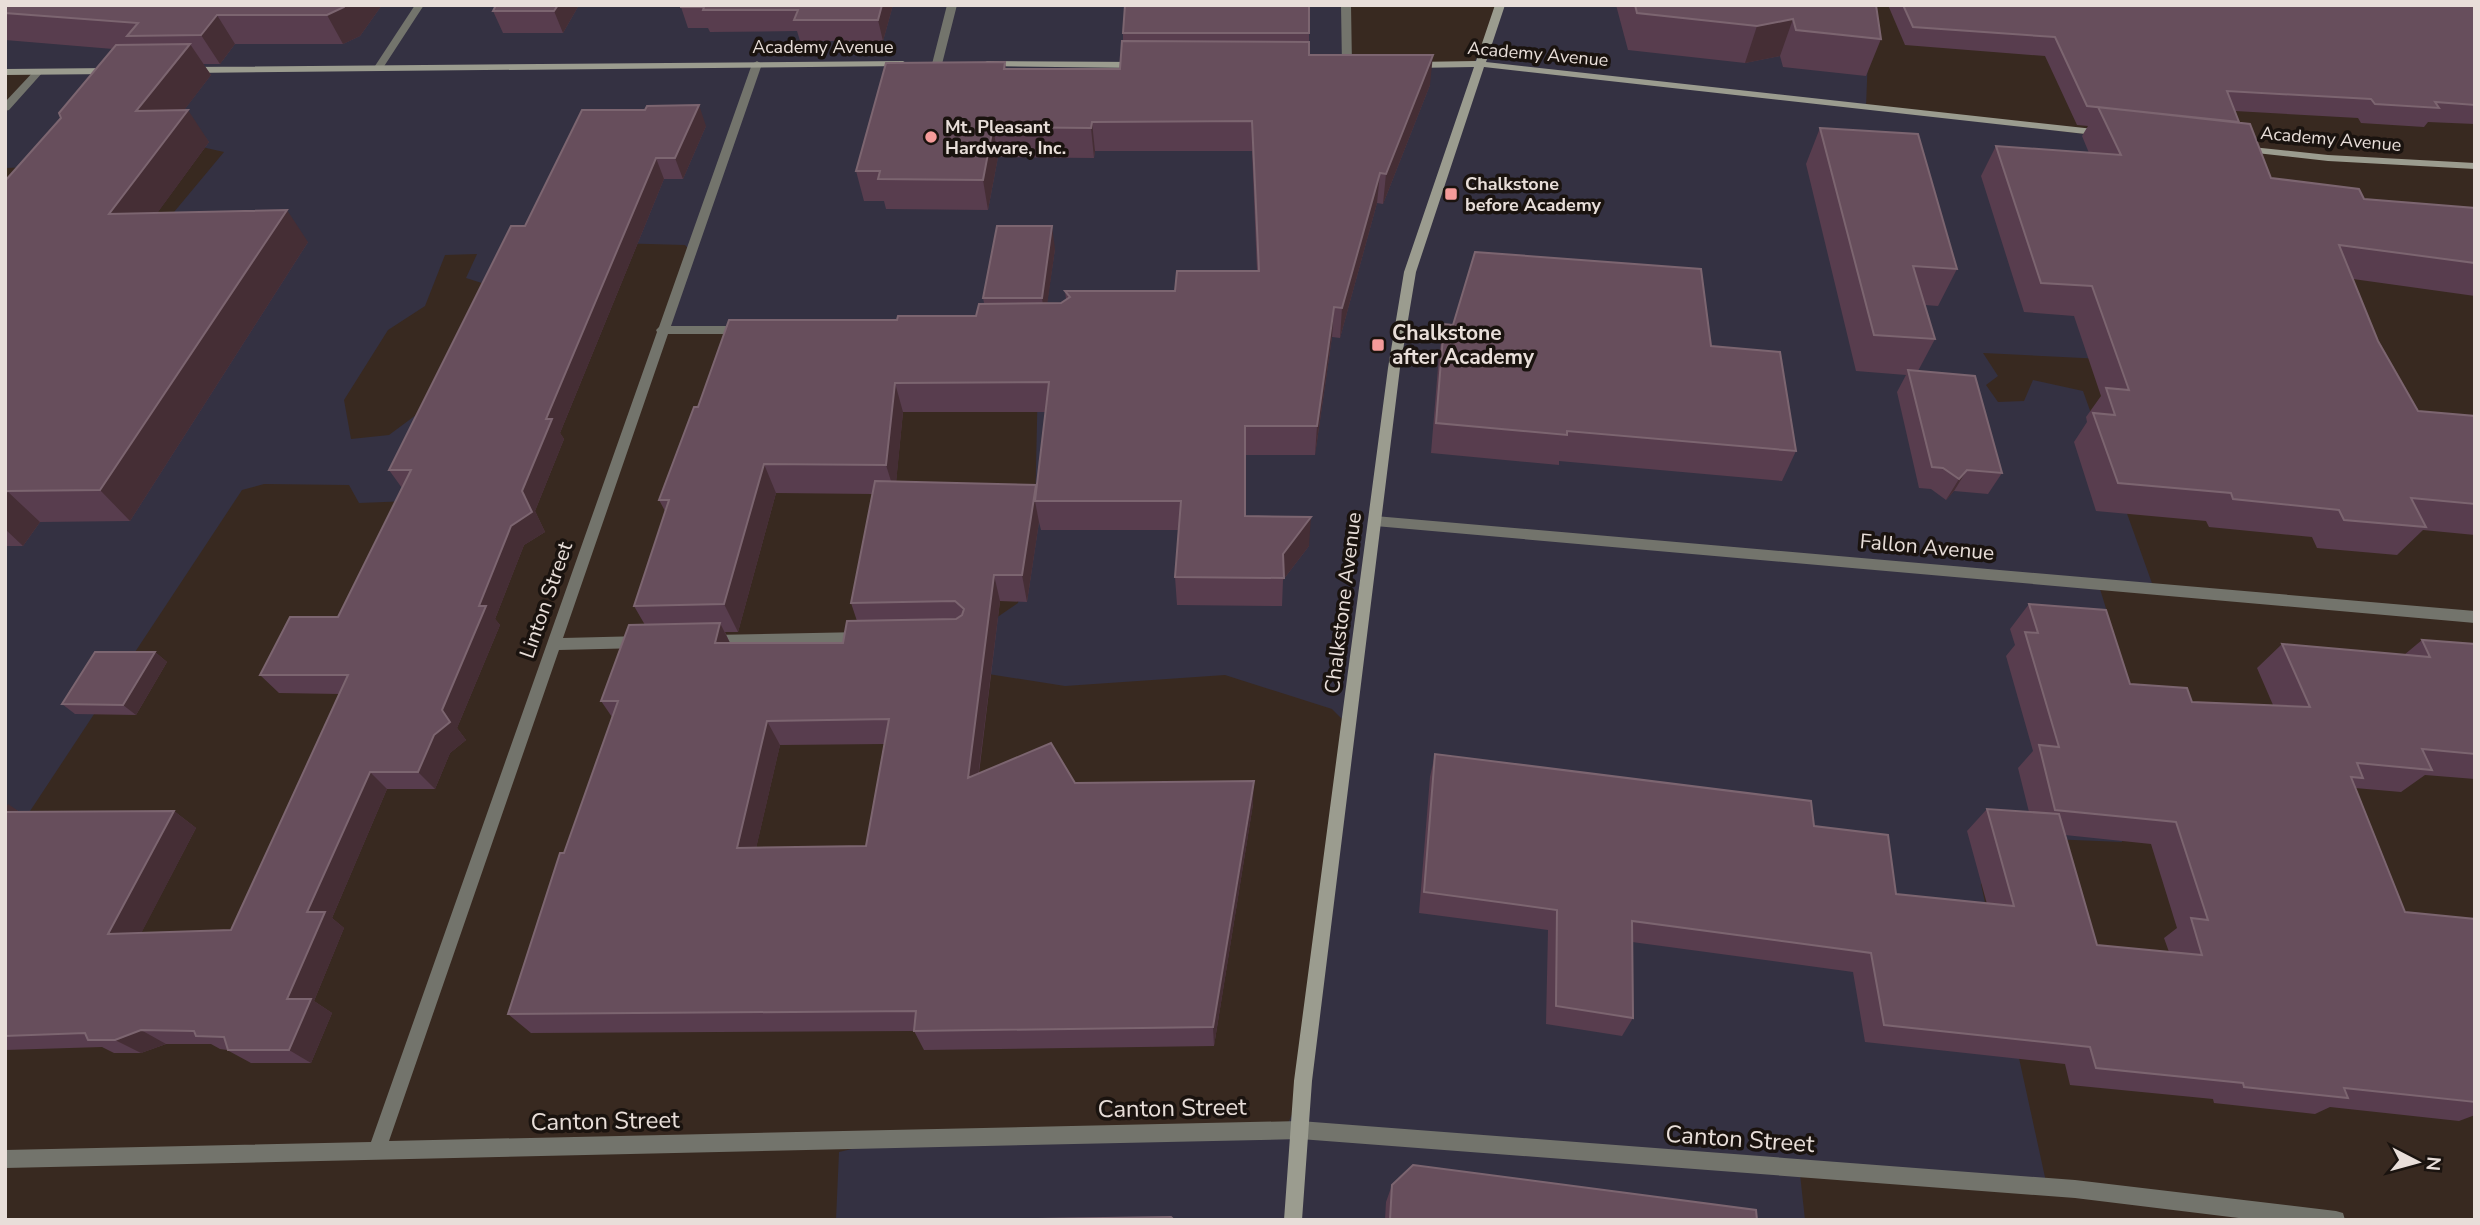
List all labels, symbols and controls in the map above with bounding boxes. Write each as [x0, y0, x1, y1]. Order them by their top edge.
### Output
street label: Academy Avenue [752, 35, 894, 59]
street label: Academy Avenue [1467, 36, 1609, 72]
place label: Mt. Pleasant Hardware, Inc. [945, 115, 1066, 160]
street label: Academy Avenue [2260, 121, 2402, 157]
marker: Mt. Pleasant Hardware, Inc. [923, 129, 939, 145]
place label: Chalkstone before Academy [1465, 172, 1602, 217]
marker: Chalkstone before Academy [1443, 186, 1459, 202]
place label: Chalkstone after Academy [1392, 319, 1535, 371]
marker: Chalkstone after Academy [1370, 337, 1386, 353]
street label: Chalkstone Avenue [1318, 511, 1368, 695]
street label: Fallon Avenue [1859, 527, 1995, 567]
street label: Linton Street [513, 537, 579, 662]
street label: Canton Street [1097, 1091, 1247, 1125]
street label: Canton Street [530, 1104, 680, 1138]
street label: Canton Street [1665, 1118, 1816, 1160]
north arrow [2382, 1127, 2452, 1197]
text: N [2419, 1155, 2447, 1172]

